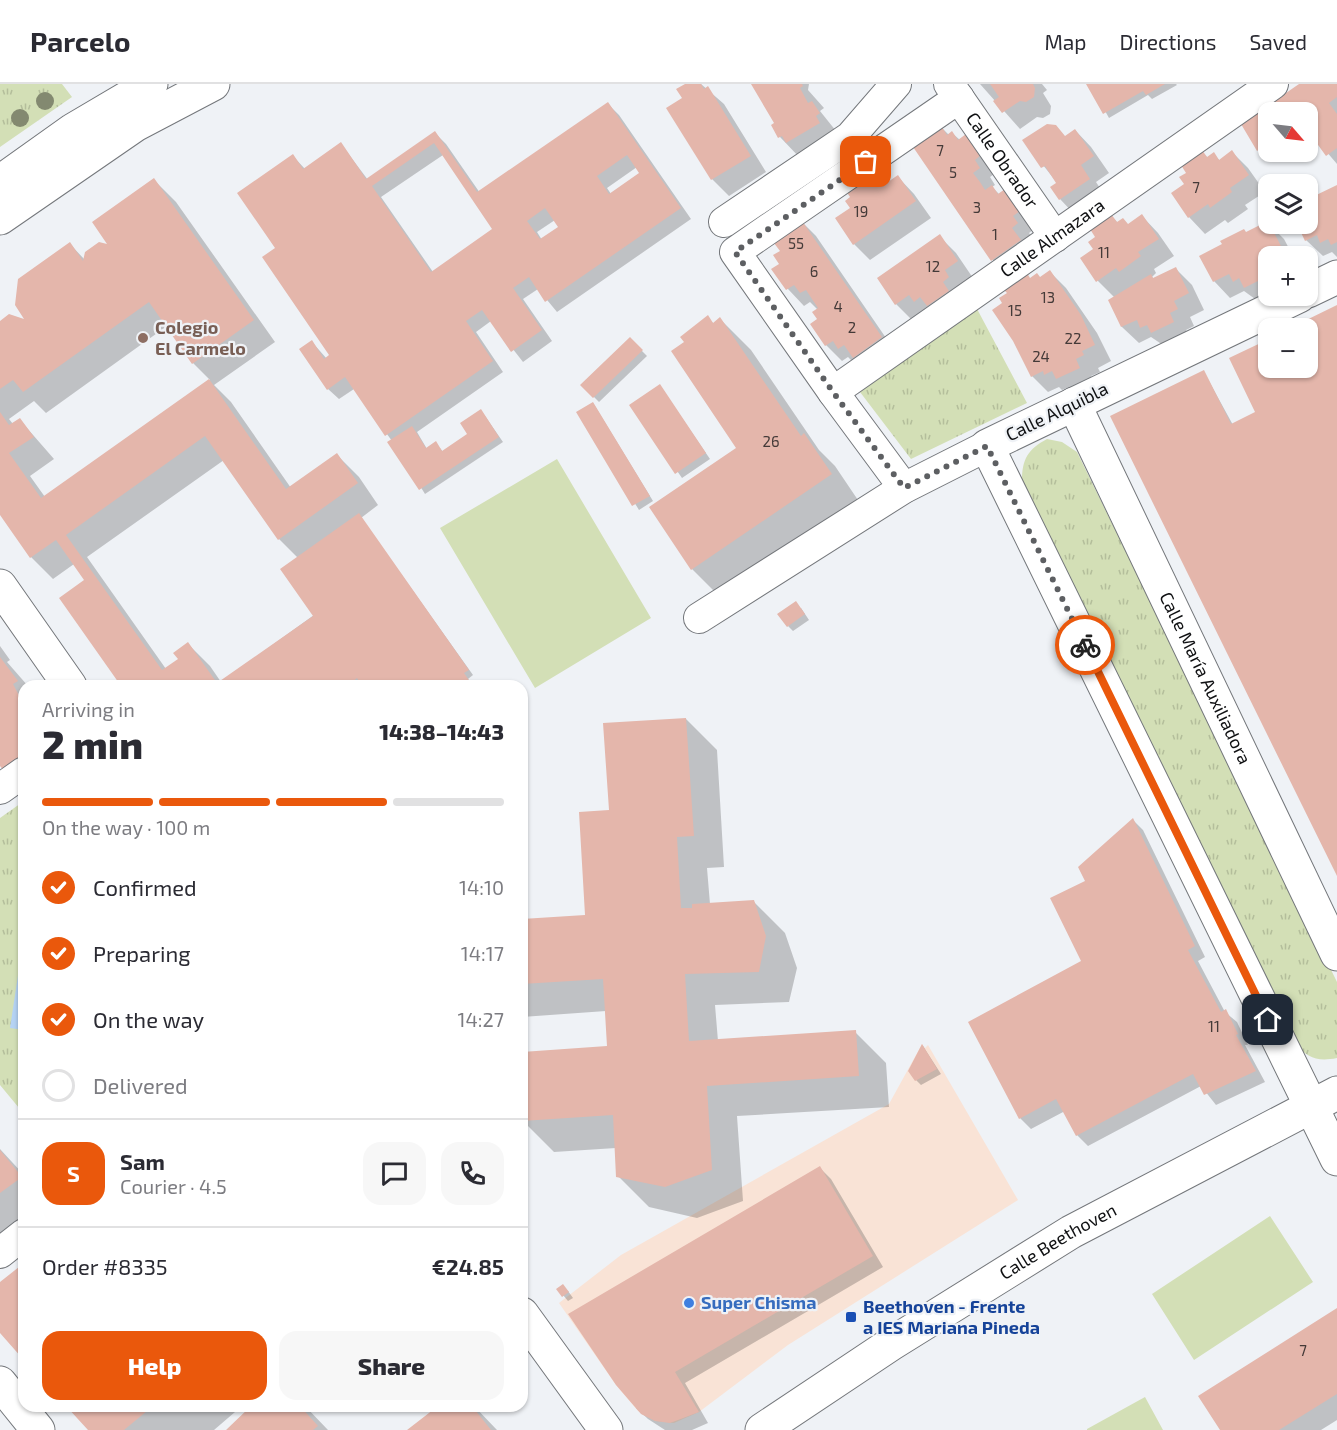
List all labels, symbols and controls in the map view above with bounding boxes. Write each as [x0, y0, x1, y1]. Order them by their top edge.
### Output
text: Parcelo [30, 24, 130, 58]
text: Map [1044, 29, 1087, 54]
text: Directions [1120, 29, 1216, 54]
text: Saved [1249, 29, 1307, 54]
north arrow [1258, 102, 1318, 162]
map controls [1258, 102, 1318, 378]
street label: Calle Obrador [962, 108, 1044, 212]
pin [840, 136, 891, 187]
house number: 7 [936, 141, 944, 159]
icon: bag [849, 145, 882, 178]
house number: 5 [949, 163, 957, 181]
button: layers [1258, 174, 1318, 234]
house number: 7 [1192, 178, 1200, 196]
street label: Calle Almazara [995, 193, 1108, 282]
house number: 3 [973, 198, 981, 216]
house number: 19 [854, 202, 868, 220]
house number: 1 [992, 225, 998, 243]
house number: 55 [788, 234, 804, 252]
house number: 11 [1098, 243, 1110, 261]
button: + [1258, 246, 1318, 306]
house number: 12 [926, 257, 940, 275]
house number: 6 [810, 262, 818, 280]
house number: 13 [1041, 288, 1055, 306]
house number: 4 [833, 297, 843, 315]
house number: 15 [1008, 301, 1022, 319]
place label: Colegio El Carmelo [155, 316, 246, 359]
house number: 2 [848, 318, 856, 336]
button: − [1258, 318, 1318, 378]
house number: 22 [1065, 329, 1081, 347]
marker: Colegio El Carmelo [136, 331, 150, 345]
house number: 24 [1032, 347, 1050, 365]
street label: Calle Alquibla [1002, 377, 1111, 445]
house number: 26 [762, 432, 780, 450]
street label: Calle María Auxiliadora [1156, 588, 1257, 768]
courier [1055, 615, 1115, 675]
icon: bike [1069, 629, 1102, 662]
text: Arriving in [42, 697, 135, 721]
text: 14:38–14:43 [379, 718, 504, 744]
text: 2 min [42, 720, 143, 767]
text: On the way · 100 m [42, 815, 210, 839]
icon: check [42, 871, 75, 904]
text: Confirmed [93, 874, 197, 900]
text: 14:10 [459, 875, 504, 899]
icon: check [42, 937, 75, 970]
text: Preparing [93, 940, 191, 966]
text: 14:17 [461, 941, 504, 965]
pin [1242, 994, 1293, 1045]
icon: check [42, 1003, 75, 1036]
icon: home [1251, 1003, 1284, 1036]
text: On the way [93, 1006, 204, 1032]
text: 14:27 [458, 1007, 504, 1031]
house number: 11 [1208, 1017, 1220, 1035]
text: Delivered [93, 1072, 188, 1098]
button: chat [363, 1142, 426, 1205]
button: phone [441, 1142, 504, 1205]
text: Sam [120, 1148, 165, 1174]
text: S [67, 1160, 80, 1186]
text: Courier · 4.5 [120, 1174, 227, 1198]
street label: Calle Beethoven [995, 1198, 1120, 1284]
text: Order #8335 [42, 1253, 168, 1279]
text: €24.85 [432, 1253, 504, 1279]
place label: Super Chisma [701, 1291, 816, 1313]
place label: Beethoven - Frente a IES Mariana Pineda [863, 1295, 1040, 1338]
marker: Super Chisma [682, 1296, 696, 1310]
marker: Beethoven - Frente a IES Mariana Pineda [844, 1310, 858, 1324]
button: Help [42, 1331, 267, 1400]
button: Share [279, 1331, 504, 1400]
house number: 7 [1299, 1341, 1307, 1359]

